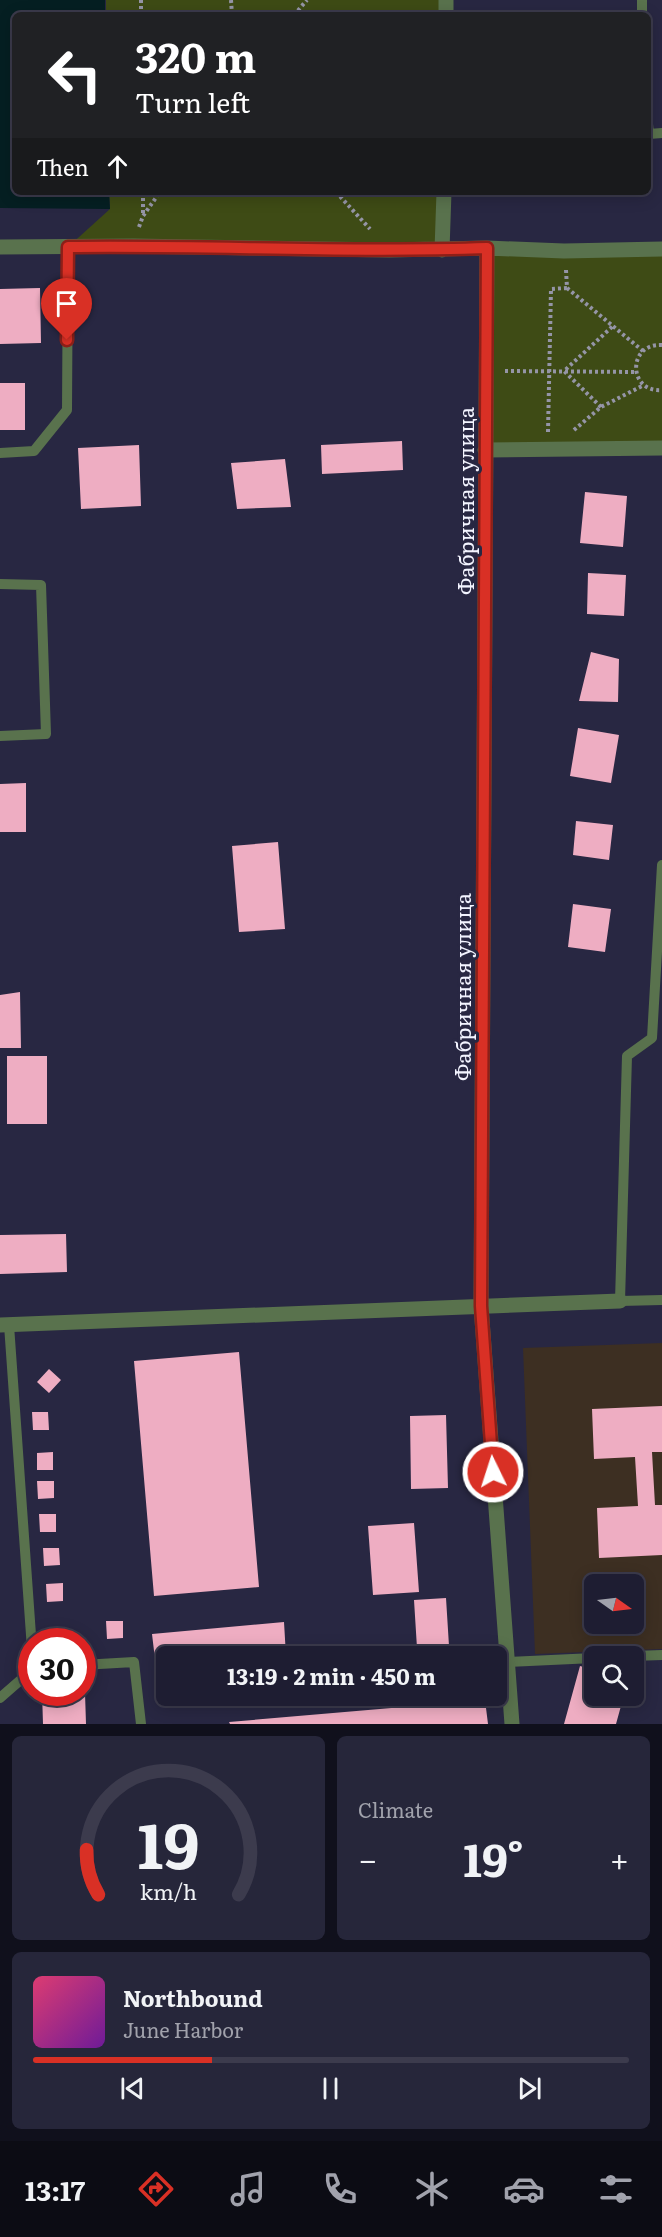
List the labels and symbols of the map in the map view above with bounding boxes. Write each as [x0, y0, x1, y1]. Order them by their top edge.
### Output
pin [41, 278, 92, 340]
street label: Фабричная улица [449, 406, 480, 595]
street label: Фабричная улица [446, 892, 477, 1081]
position arrow [461, 1440, 525, 1504]
north arrow [584, 1574, 644, 1634]
speed limit sign: 30 [18, 1628, 96, 1706]

